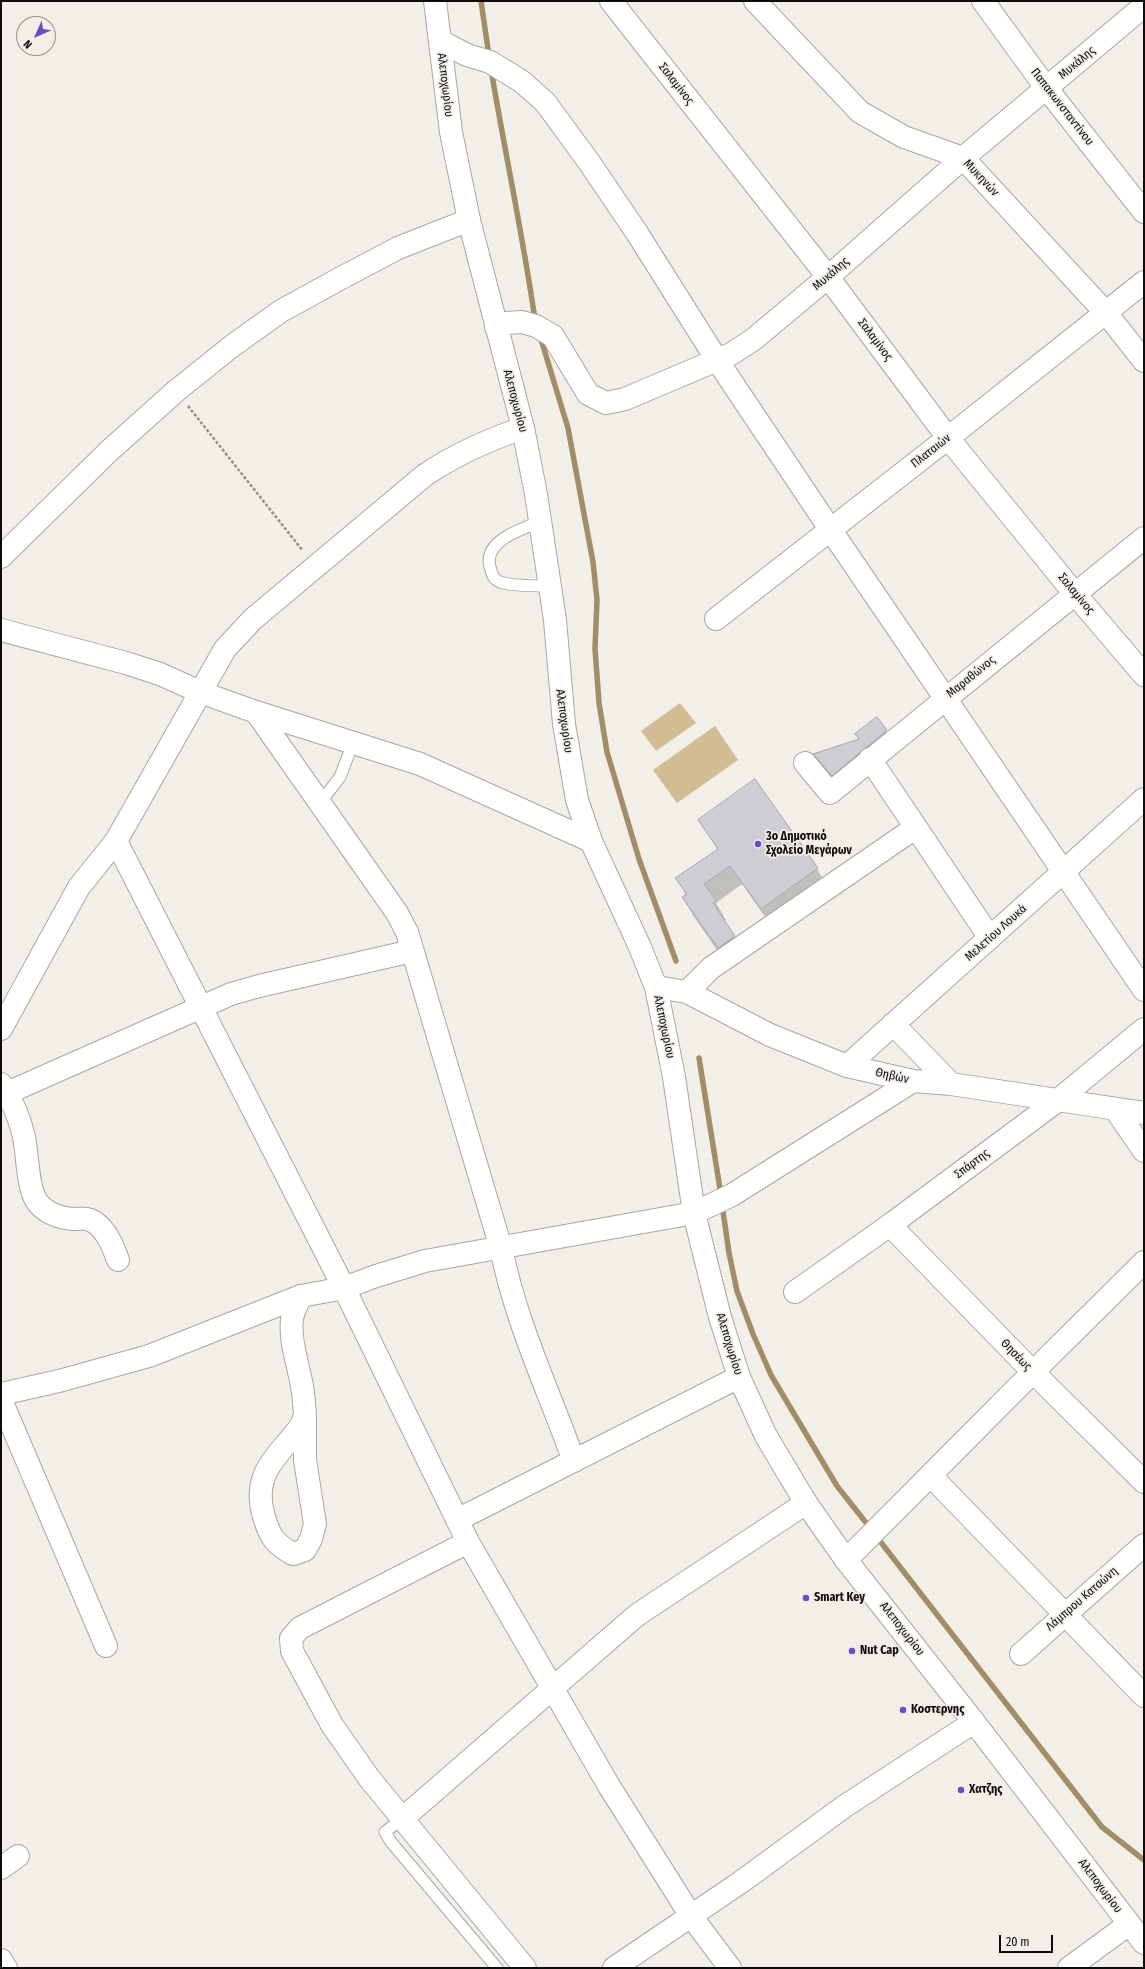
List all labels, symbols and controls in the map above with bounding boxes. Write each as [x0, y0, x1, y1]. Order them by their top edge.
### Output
north arrow [16, 16, 56, 56]
text: N [21, 37, 35, 51]
street label: Μυκάλης [1056, 44, 1098, 82]
street label: Αλεποχωρίου [434, 52, 456, 118]
street label: Σαλαμίνος [655, 60, 697, 108]
street label: Παπακωνσταντίνου [1027, 66, 1097, 148]
street label: Μυκηνών [960, 156, 1002, 200]
street label: Μυκάλης [810, 254, 852, 294]
street label: Σαλαμίνος [854, 316, 896, 364]
street label: Αλεποχωρίου [500, 368, 530, 434]
street label: Πλαταιών [908, 431, 954, 471]
street label: Σαλαμίνος [1055, 571, 1097, 617]
street label: Μαραθώνος [944, 653, 998, 701]
street label: Αλεποχωρίου [552, 688, 576, 754]
place label: 3ο Δημοτικό Σχολείο Μεγάρων [766, 830, 852, 858]
marker: 3ο Δημοτικό Σχολείο Μεγάρων [753, 839, 763, 849]
street label: Μελετίου Λουκά [962, 902, 1030, 964]
street label: Αλεποχωρίου [650, 994, 678, 1060]
street label: Θηβών [874, 1065, 910, 1087]
street label: Σπάρτης [952, 1146, 992, 1182]
street label: Αλεποχωρίου [713, 1311, 745, 1377]
street label: Θησέως [997, 1336, 1035, 1374]
street label: Λάμπρου Κατσώνη [1043, 1564, 1121, 1634]
place label: Smart Key [814, 1591, 865, 1605]
marker: Smart Key [801, 1593, 811, 1603]
street label: Αλεποχωρίου [877, 1599, 927, 1659]
place label: Nut Cap [860, 1644, 899, 1658]
marker: Nut Cap [847, 1646, 857, 1656]
place label: Κοστερνης [911, 1703, 964, 1717]
marker: Κοστερνης [898, 1705, 908, 1715]
place label: Χατζης [969, 1783, 1003, 1797]
marker: Χατζης [956, 1785, 966, 1795]
street label: Αλεποχωρίου [1075, 1856, 1125, 1916]
scale bar [1001, 1927, 1055, 1953]
text: 20 m [1006, 1935, 1030, 1949]

